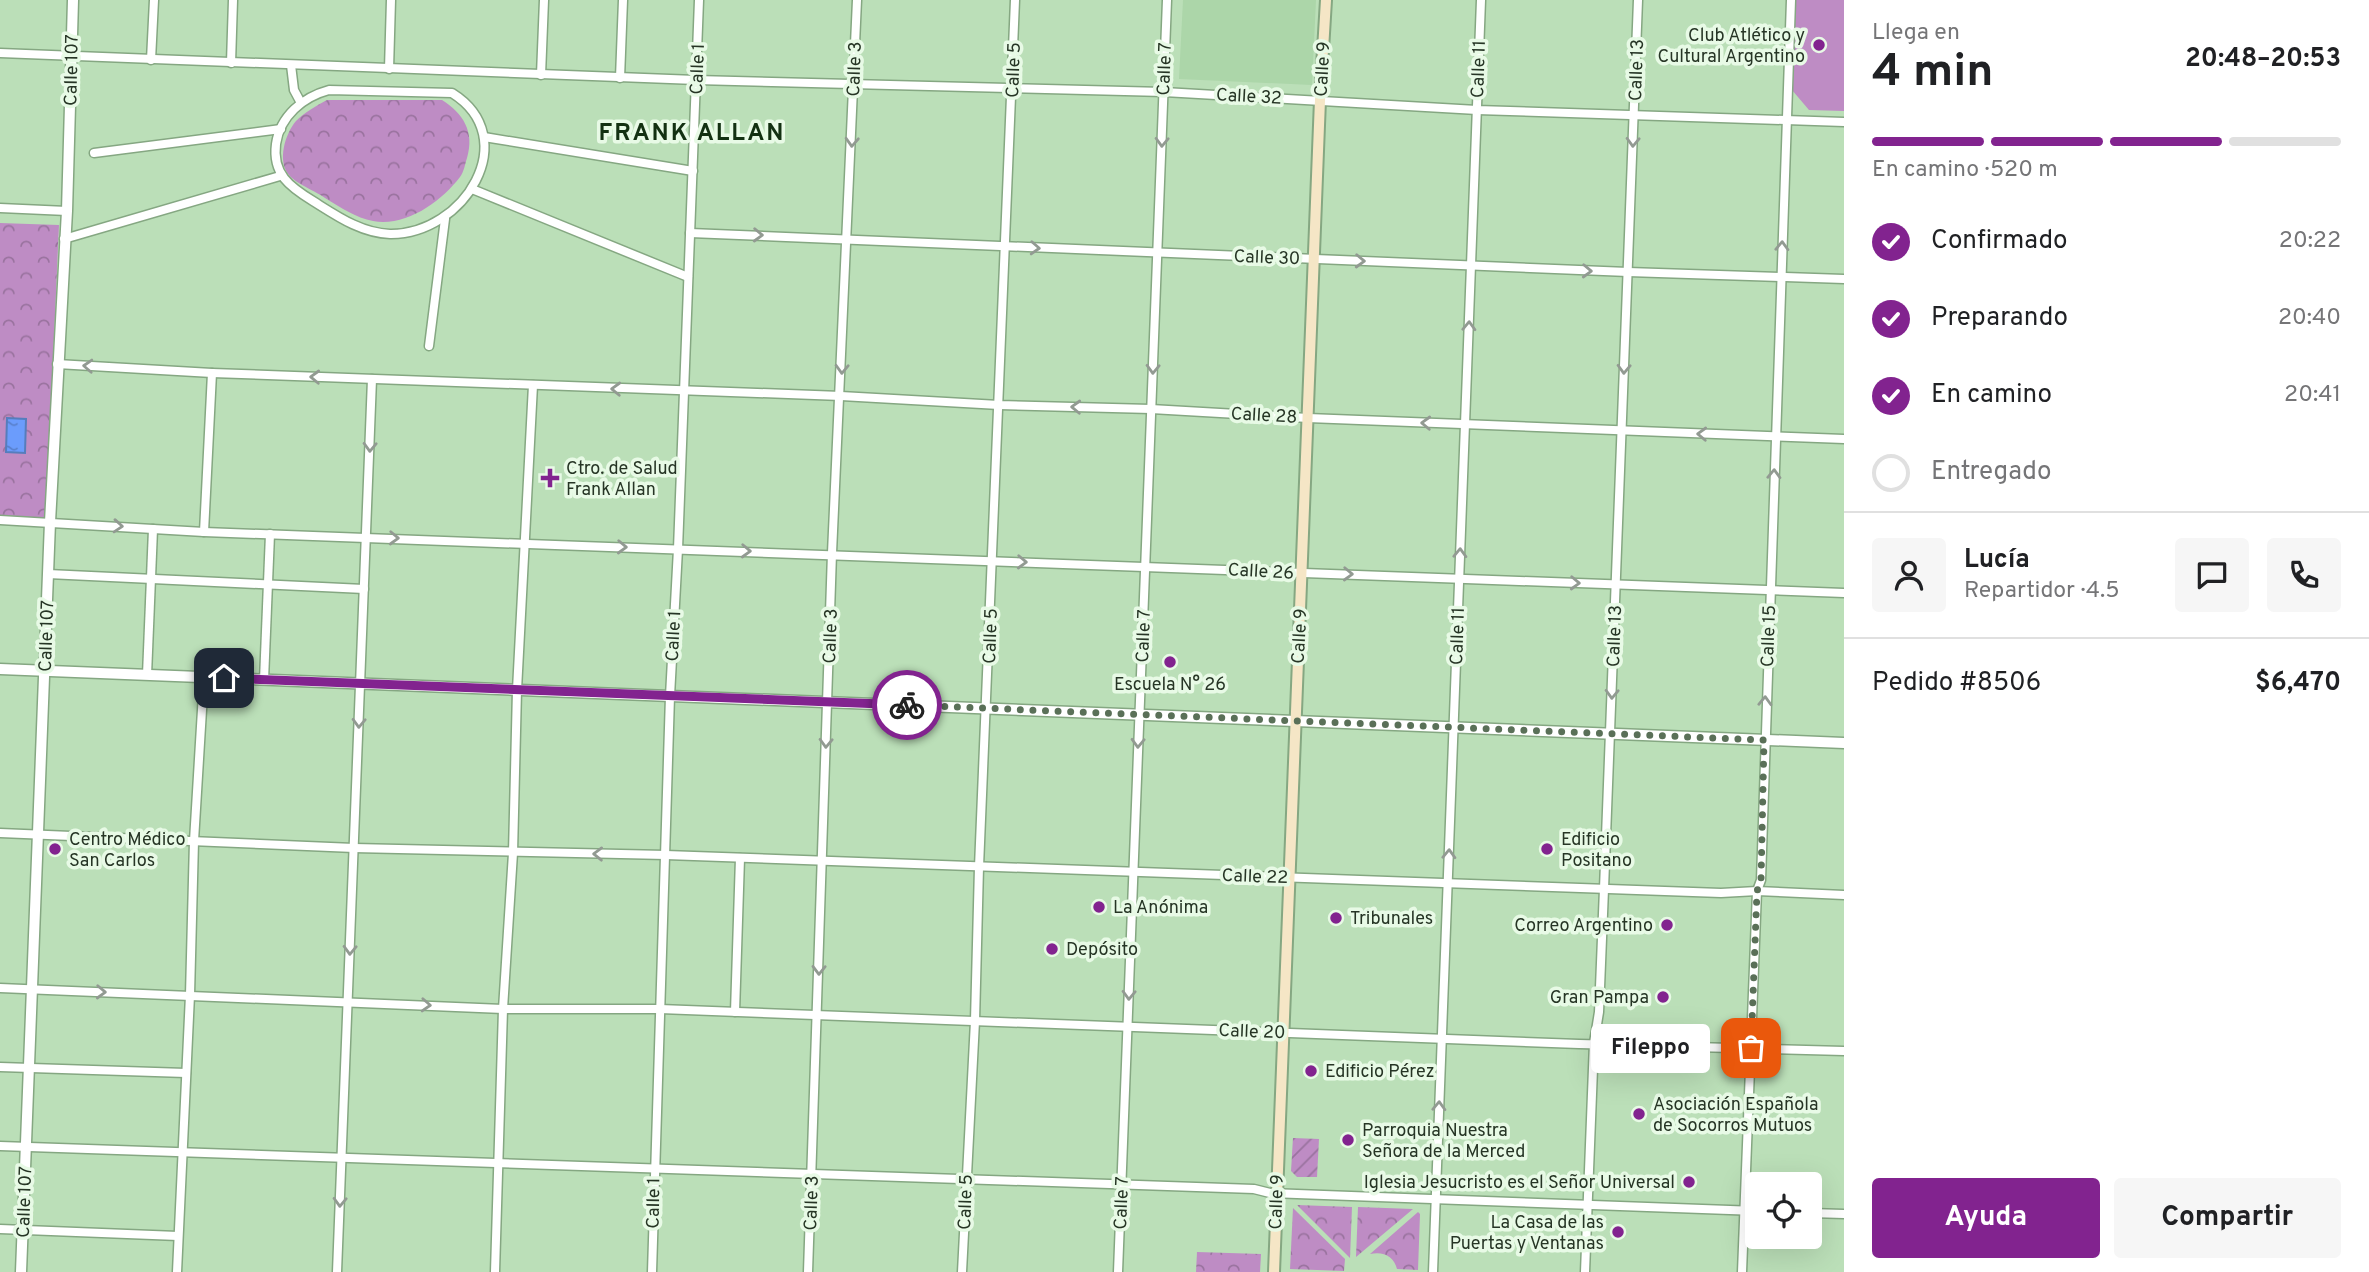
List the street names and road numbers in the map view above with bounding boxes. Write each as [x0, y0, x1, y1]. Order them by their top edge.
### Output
street label: Calle 107 [60, 34, 85, 106]
street label: Calle 13 [1625, 39, 1650, 101]
street label: Calle 11 [1467, 40, 1492, 98]
street label: Calle 3 [843, 41, 868, 97]
street label: Calle 9 [1311, 41, 1336, 97]
street label: Calle 5 [1002, 42, 1027, 98]
street label: Calle 7 [1153, 42, 1178, 96]
street label: Calle 1 [686, 43, 711, 95]
street label: Calle 32 [1215, 84, 1282, 111]
street label: Calle 30 [1233, 246, 1301, 271]
street label: Calle 28 [1230, 403, 1298, 430]
street label: Calle 26 [1227, 559, 1295, 586]
street label: Calle 107 [35, 600, 60, 672]
street label: Calle 15 [1757, 604, 1782, 668]
street label: Calle 13 [1603, 605, 1628, 667]
street label: Calle 11 [1446, 607, 1471, 665]
street label: Calle 3 [819, 608, 844, 664]
street label: Calle 5 [979, 608, 1004, 664]
street label: Calle 9 [1288, 608, 1313, 664]
street label: Calle 7 [1132, 609, 1157, 663]
street label: Calle 1 [662, 610, 687, 662]
street label: Calle 22 [1221, 865, 1289, 890]
street label: Calle 20 [1218, 1020, 1286, 1045]
street label: Calle 107 [13, 1166, 38, 1238]
street label: Calle 5 [954, 1174, 979, 1230]
street label: Calle 9 [1265, 1174, 1290, 1230]
street label: Calle 3 [800, 1175, 825, 1231]
street label: Calle 7 [1110, 1176, 1135, 1230]
street label: Calle 1 [643, 1177, 666, 1229]

